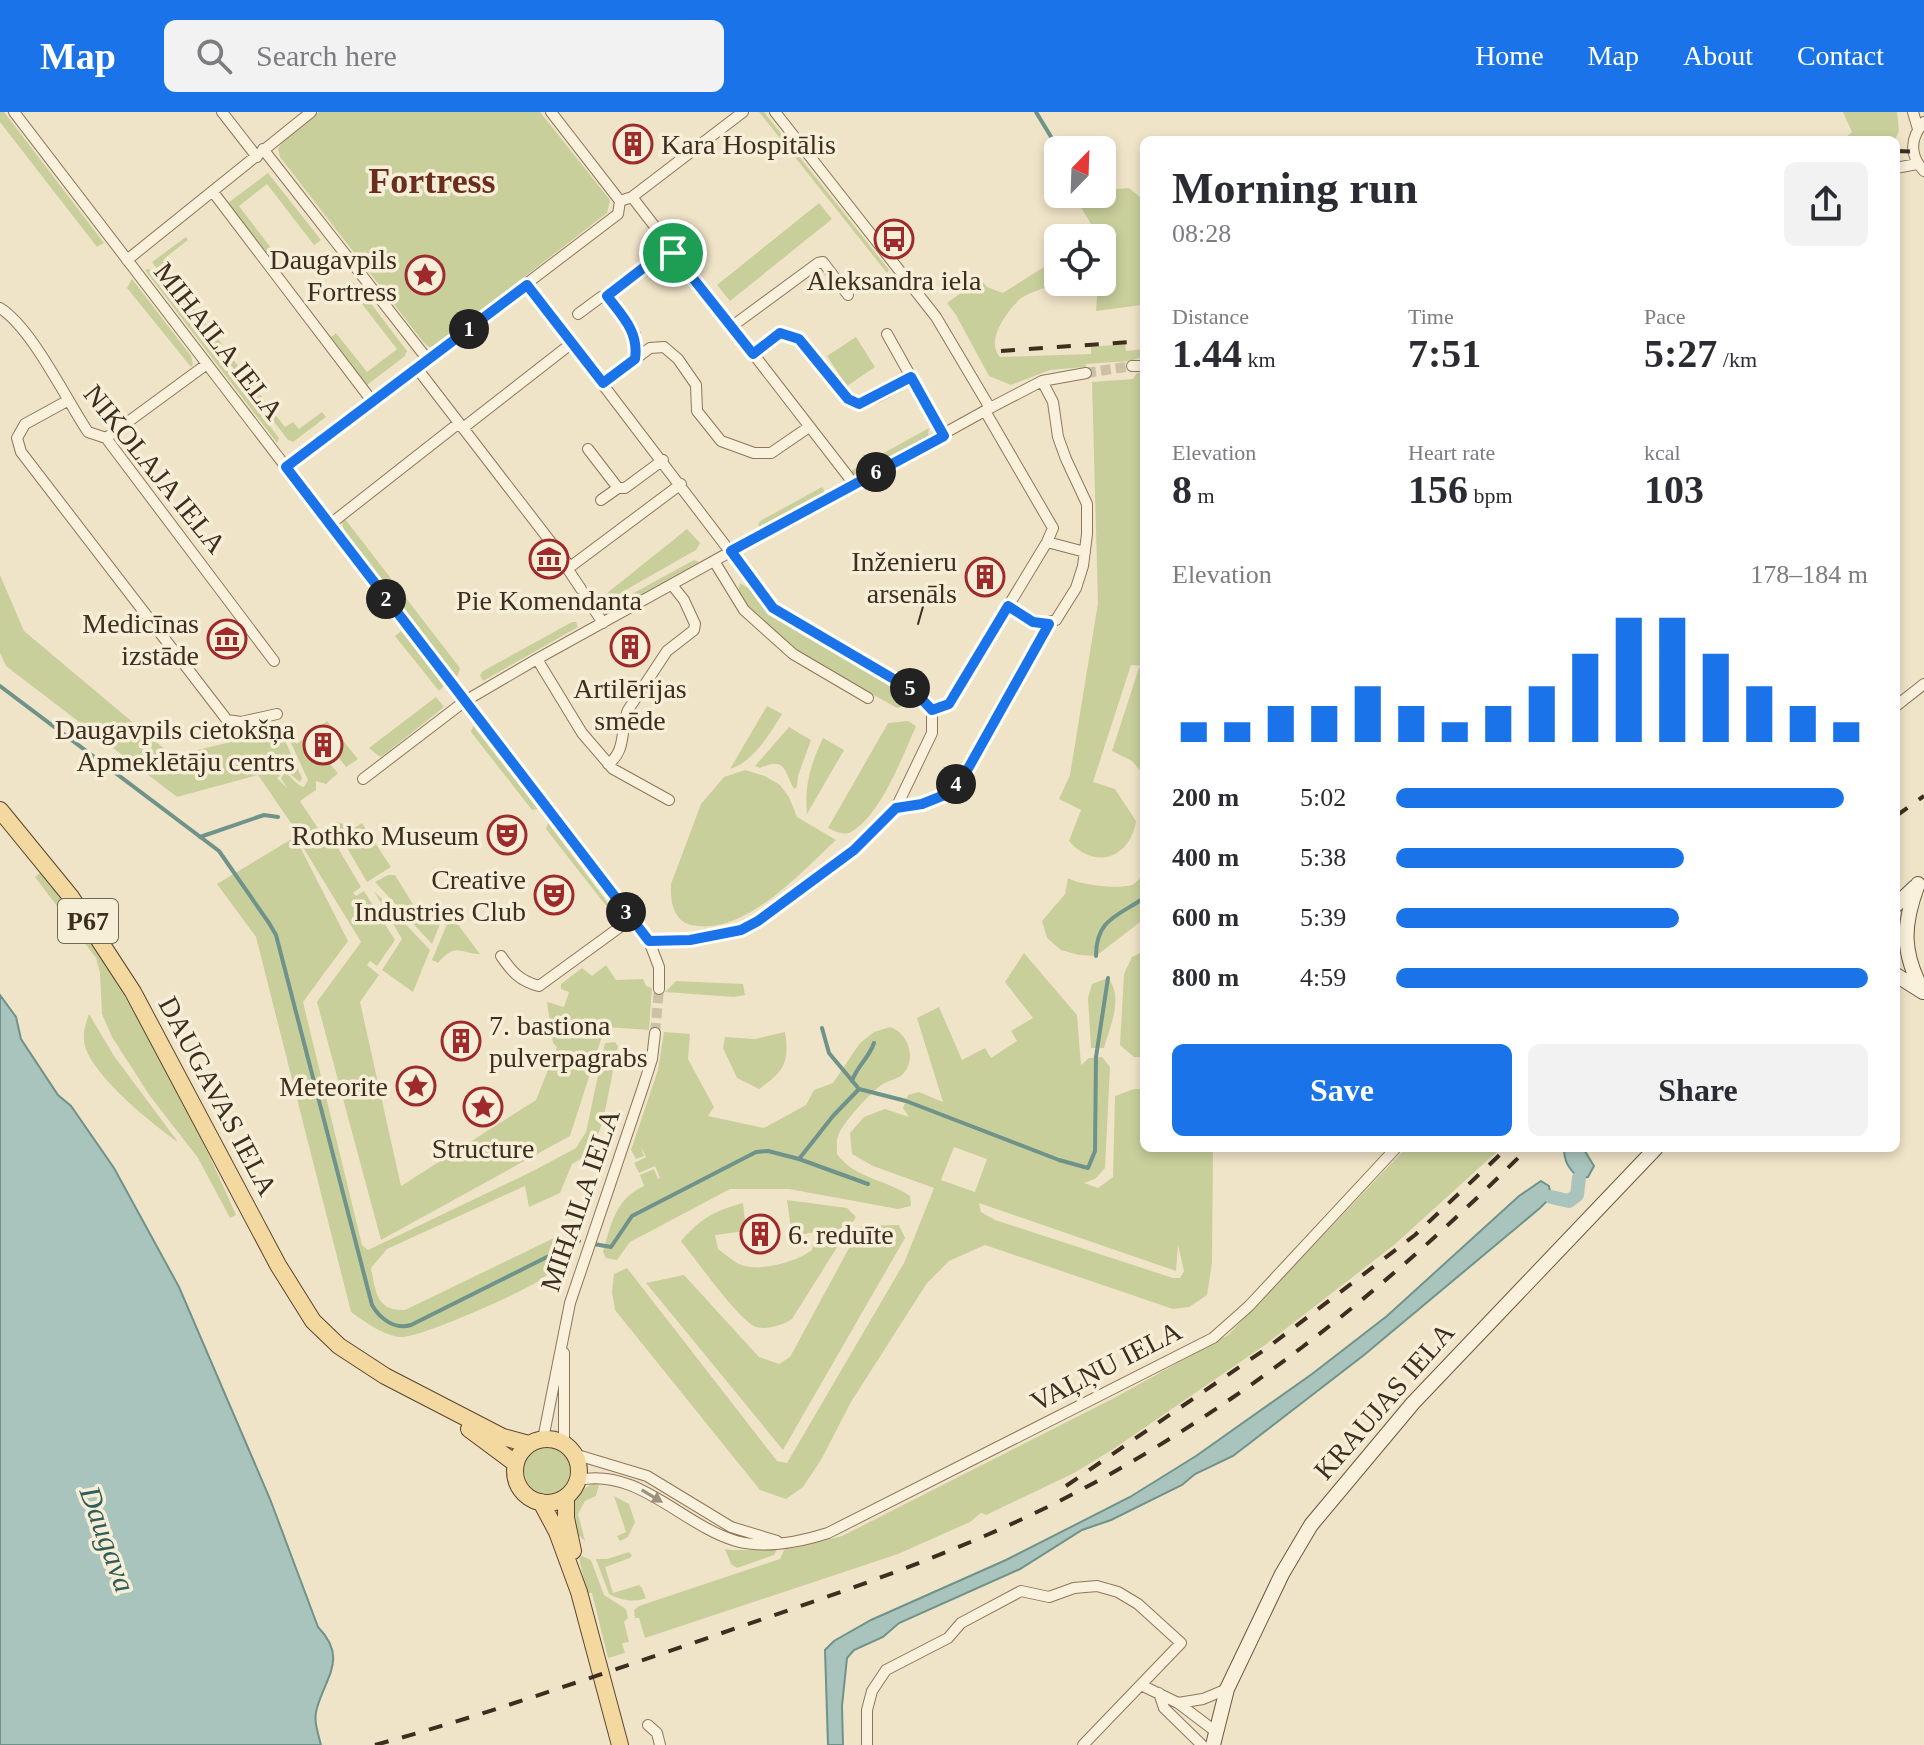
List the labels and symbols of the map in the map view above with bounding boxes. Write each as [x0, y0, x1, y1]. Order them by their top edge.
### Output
building icon: Kara Hospitālis [612, 123, 654, 165]
place label: Kara Hospitālis [661, 129, 836, 160]
north arrow [1044, 136, 1116, 208]
district label: Fortress [368, 161, 496, 201]
bus stop icon: Aleksandra iela [873, 218, 915, 260]
pin [639, 219, 707, 287]
place label: Daugavpils Fortress [269, 244, 397, 307]
place icon: Daugavpils Fortress [404, 254, 446, 296]
street label: MIHAILA IELA [148, 256, 290, 426]
place label: Aleksandra iela [807, 265, 982, 296]
pin: 1 [449, 309, 489, 349]
street label: NIKOLAJA IELA [78, 379, 233, 560]
pin: 6 [856, 452, 896, 492]
museum icon: Pie Komendanta [528, 538, 570, 580]
place label: Inženieru arsenāls [851, 546, 957, 609]
building icon: Inženieru arsenāls [964, 556, 1006, 598]
pin: 2 [366, 579, 406, 619]
place label: Pie Komendanta [456, 585, 642, 616]
place label: Medicīnas izstāde [82, 608, 199, 671]
museum icon: Medicīnas izstāde [206, 618, 248, 660]
building icon: Artilērijas smēde [609, 626, 651, 668]
pin: 5 [890, 668, 930, 708]
place label: Artilērijas smēde [573, 673, 687, 736]
place label: Daugavpils cietokšņa Apmeklētāju centrs [55, 714, 296, 777]
building icon: Daugavpils cietokšņa Apmeklētāju centrs [302, 724, 344, 766]
pin: 4 [936, 764, 976, 804]
theatre icon: Rothko Museum [486, 814, 528, 856]
place label: Rothko Museum [292, 820, 479, 851]
place label: Creative Industries Club [354, 864, 526, 927]
theatre icon: Creative Industries Club [533, 874, 575, 916]
pin: 3 [606, 892, 646, 932]
road number: P67 [58, 899, 118, 943]
street label: DAUGAVAS IELA [153, 991, 284, 1201]
place label: 7. bastiona pulverpagrabs [489, 1010, 648, 1073]
building icon: 7. bastiona pulverpagrabs [440, 1020, 482, 1062]
place icon: Meteorite [395, 1065, 437, 1107]
place label: Meteorite [279, 1071, 388, 1102]
place icon: Structure [462, 1086, 504, 1128]
street label: MIHAILA IELA [534, 1104, 626, 1295]
place label: Structure [432, 1133, 534, 1164]
building icon: 6. reduīte [739, 1213, 781, 1255]
place label: 6. reduīte [788, 1219, 894, 1250]
street label: VAĻŅU IELA [1025, 1314, 1187, 1417]
street label: KRAUJAS IELA [1308, 1316, 1461, 1485]
water label: Daugava [73, 1481, 142, 1596]
one-way arrow [641, 1489, 663, 1503]

